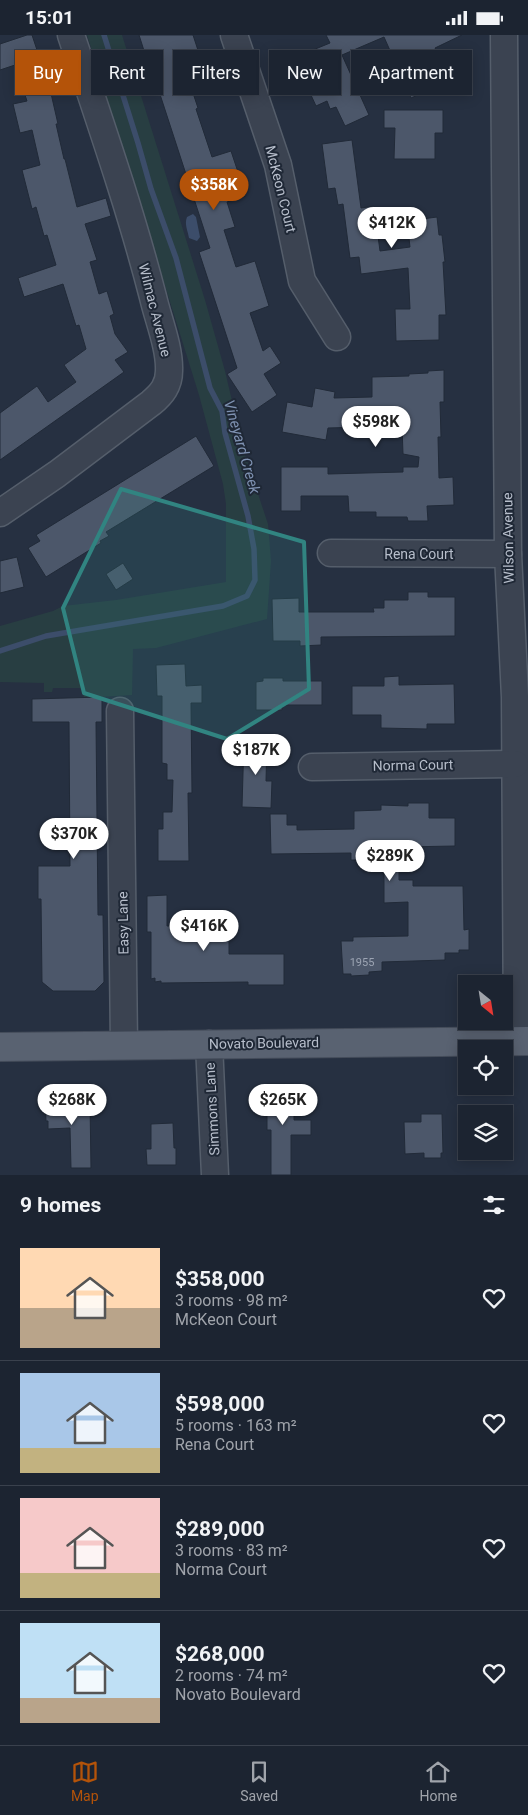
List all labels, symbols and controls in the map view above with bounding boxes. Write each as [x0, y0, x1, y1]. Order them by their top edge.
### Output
text: 15:01 [25, 6, 74, 29]
chip: Buy [15, 50, 81, 95]
chip: Rent [91, 50, 163, 95]
chip: Filters [173, 50, 259, 95]
chip: New [269, 50, 341, 95]
chip: Apartment [351, 50, 472, 95]
street label: McKeon Court [262, 144, 300, 235]
pin: $358K [179, 169, 249, 211]
text: $358K [191, 175, 237, 194]
pin: $412K [357, 207, 427, 249]
text: $412K [369, 213, 415, 232]
street label: Wilmac Avenue [136, 262, 174, 358]
water label: Vineyard Creek [220, 398, 264, 497]
pin: $598K [341, 405, 411, 448]
text: $598K [353, 412, 399, 431]
street label: Wilson Avenue [499, 492, 517, 584]
street label: Rena Court [384, 546, 454, 562]
pin: $187K [221, 733, 291, 776]
text: $187K [233, 740, 279, 759]
street label: Norma Court [373, 756, 454, 774]
pin: $370K [39, 817, 109, 860]
text: $370K [51, 824, 97, 843]
pin: $289K [355, 839, 425, 882]
text: $289K [367, 846, 413, 865]
street label: Easy Lane [114, 891, 132, 955]
pin: $416K [169, 909, 239, 952]
text: $416K [181, 916, 227, 935]
house number: 1955 [350, 956, 374, 969]
north arrow [458, 975, 512, 1030]
map controls [458, 975, 513, 1160]
street label: Novato Boulevard [209, 1034, 319, 1052]
button: locate [458, 1040, 513, 1095]
street label: Simmons Lane [202, 1062, 222, 1156]
pin: $268K [37, 1083, 107, 1126]
pin: $265K [248, 1083, 318, 1126]
text: $268K [49, 1090, 95, 1109]
text: $265K [260, 1090, 306, 1109]
button: layers [458, 1105, 513, 1160]
icon: filters [480, 1191, 508, 1219]
text: 9 homes [20, 1193, 101, 1217]
text: $358,000 [175, 1267, 265, 1291]
icon: home [60, 1268, 120, 1328]
icon: heart [480, 1284, 508, 1312]
text: 3 rooms · 98 m² [175, 1291, 288, 1310]
text: McKeon Court [175, 1310, 277, 1329]
text: $598,000 [175, 1392, 265, 1416]
icon: home [60, 1393, 120, 1453]
icon: heart [480, 1409, 508, 1437]
text: 5 rooms · 163 m² [175, 1416, 297, 1435]
text: Rena Court [175, 1435, 254, 1454]
text: $289,000 [175, 1517, 265, 1541]
icon: home [60, 1518, 120, 1578]
icon: heart [480, 1534, 508, 1562]
text: 3 rooms · 83 m² [175, 1541, 288, 1560]
text: Norma Court [175, 1560, 267, 1579]
text: $268,000 [175, 1642, 265, 1666]
icon: home [60, 1643, 120, 1703]
icon: heart [480, 1659, 508, 1687]
text: 2 rooms · 74 m² [175, 1666, 288, 1685]
text: Novato Boulevard [175, 1685, 301, 1704]
tab: Map [71, 1758, 99, 1804]
tab: Saved [240, 1758, 278, 1804]
tab: Home [420, 1758, 457, 1804]

